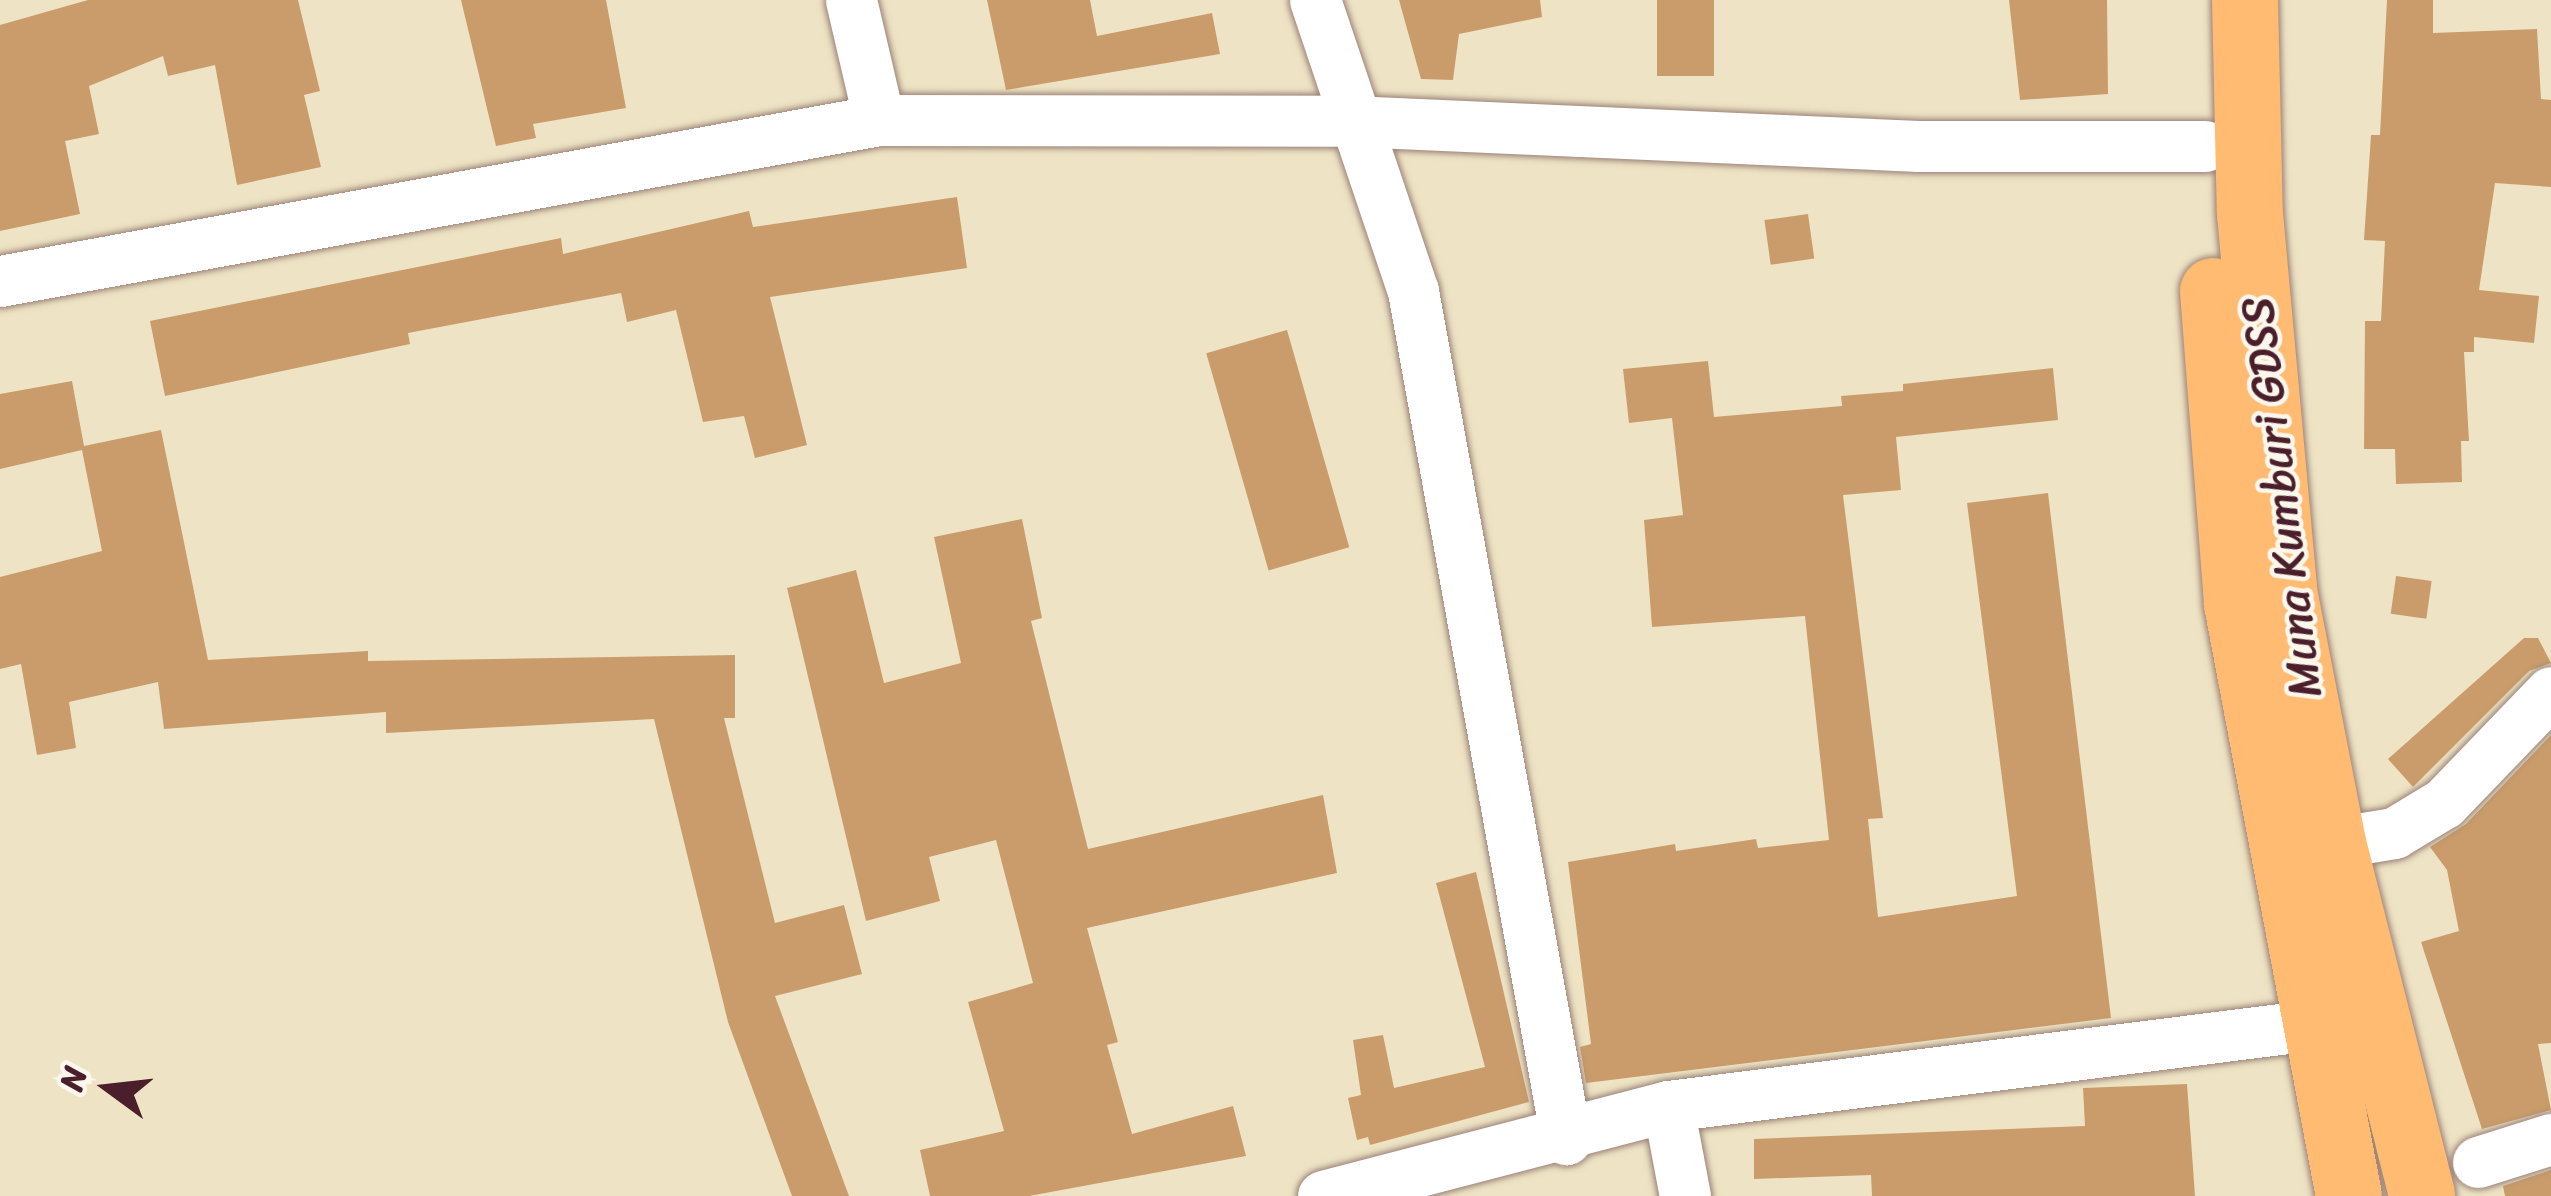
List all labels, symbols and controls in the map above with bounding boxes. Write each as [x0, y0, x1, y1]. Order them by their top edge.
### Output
street label: Muna Kumburi GDSS [2231, 294, 2333, 700]
north arrow [48, 1028, 168, 1148]
text: N [42, 1060, 104, 1097]

